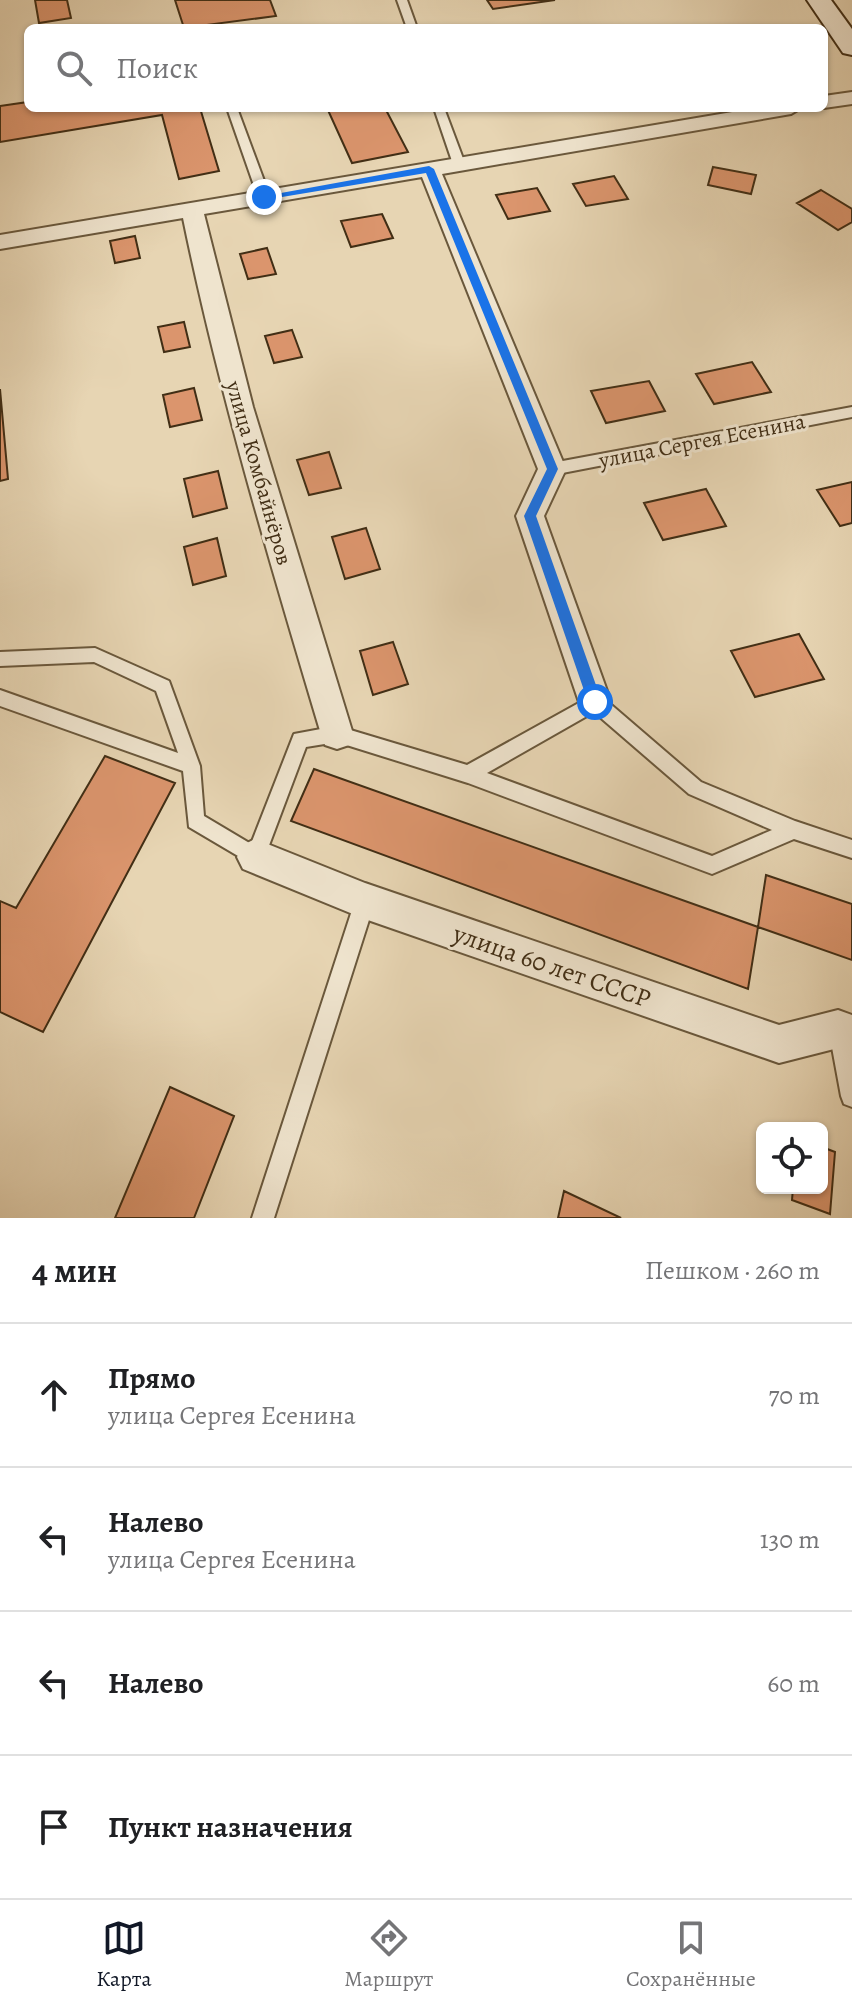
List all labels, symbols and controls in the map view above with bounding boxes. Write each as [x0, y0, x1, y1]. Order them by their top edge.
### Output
search box [24, 24, 828, 112]
icon: search [52, 46, 96, 90]
text: Поиск [116, 48, 198, 88]
route end [246, 179, 282, 215]
street label: улица Комбайнёров [218, 376, 300, 569]
street label: улица Сергея Есенина [595, 406, 809, 476]
route start [577, 684, 613, 720]
street label: улица 60 лет СССР [448, 916, 655, 1016]
map controls [756, 1122, 828, 1194]
button: locate [756, 1122, 828, 1194]
text: 4 мин [32, 1247, 117, 1294]
text: Пешком · 260 m [645, 1253, 820, 1288]
text: Прямо [108, 1358, 195, 1398]
icon: ahead [32, 1373, 76, 1417]
text: 70 m [768, 1378, 820, 1413]
text: улица Сергея Есенина [108, 1398, 356, 1433]
text: Налево [108, 1502, 203, 1542]
icon: left [32, 1517, 76, 1561]
text: 130 m [760, 1522, 820, 1557]
text: улица Сергея Есенина [108, 1542, 356, 1577]
icon: left [32, 1661, 76, 1705]
text: Налево [108, 1663, 203, 1703]
text: 60 m [767, 1666, 820, 1701]
icon: arrive [32, 1805, 76, 1849]
text: Пункт назначения [108, 1807, 353, 1847]
tab: Карта [96, 1916, 152, 1994]
tab: Маршрут [344, 1916, 433, 1994]
tab: Сохранённые [626, 1916, 756, 1994]

